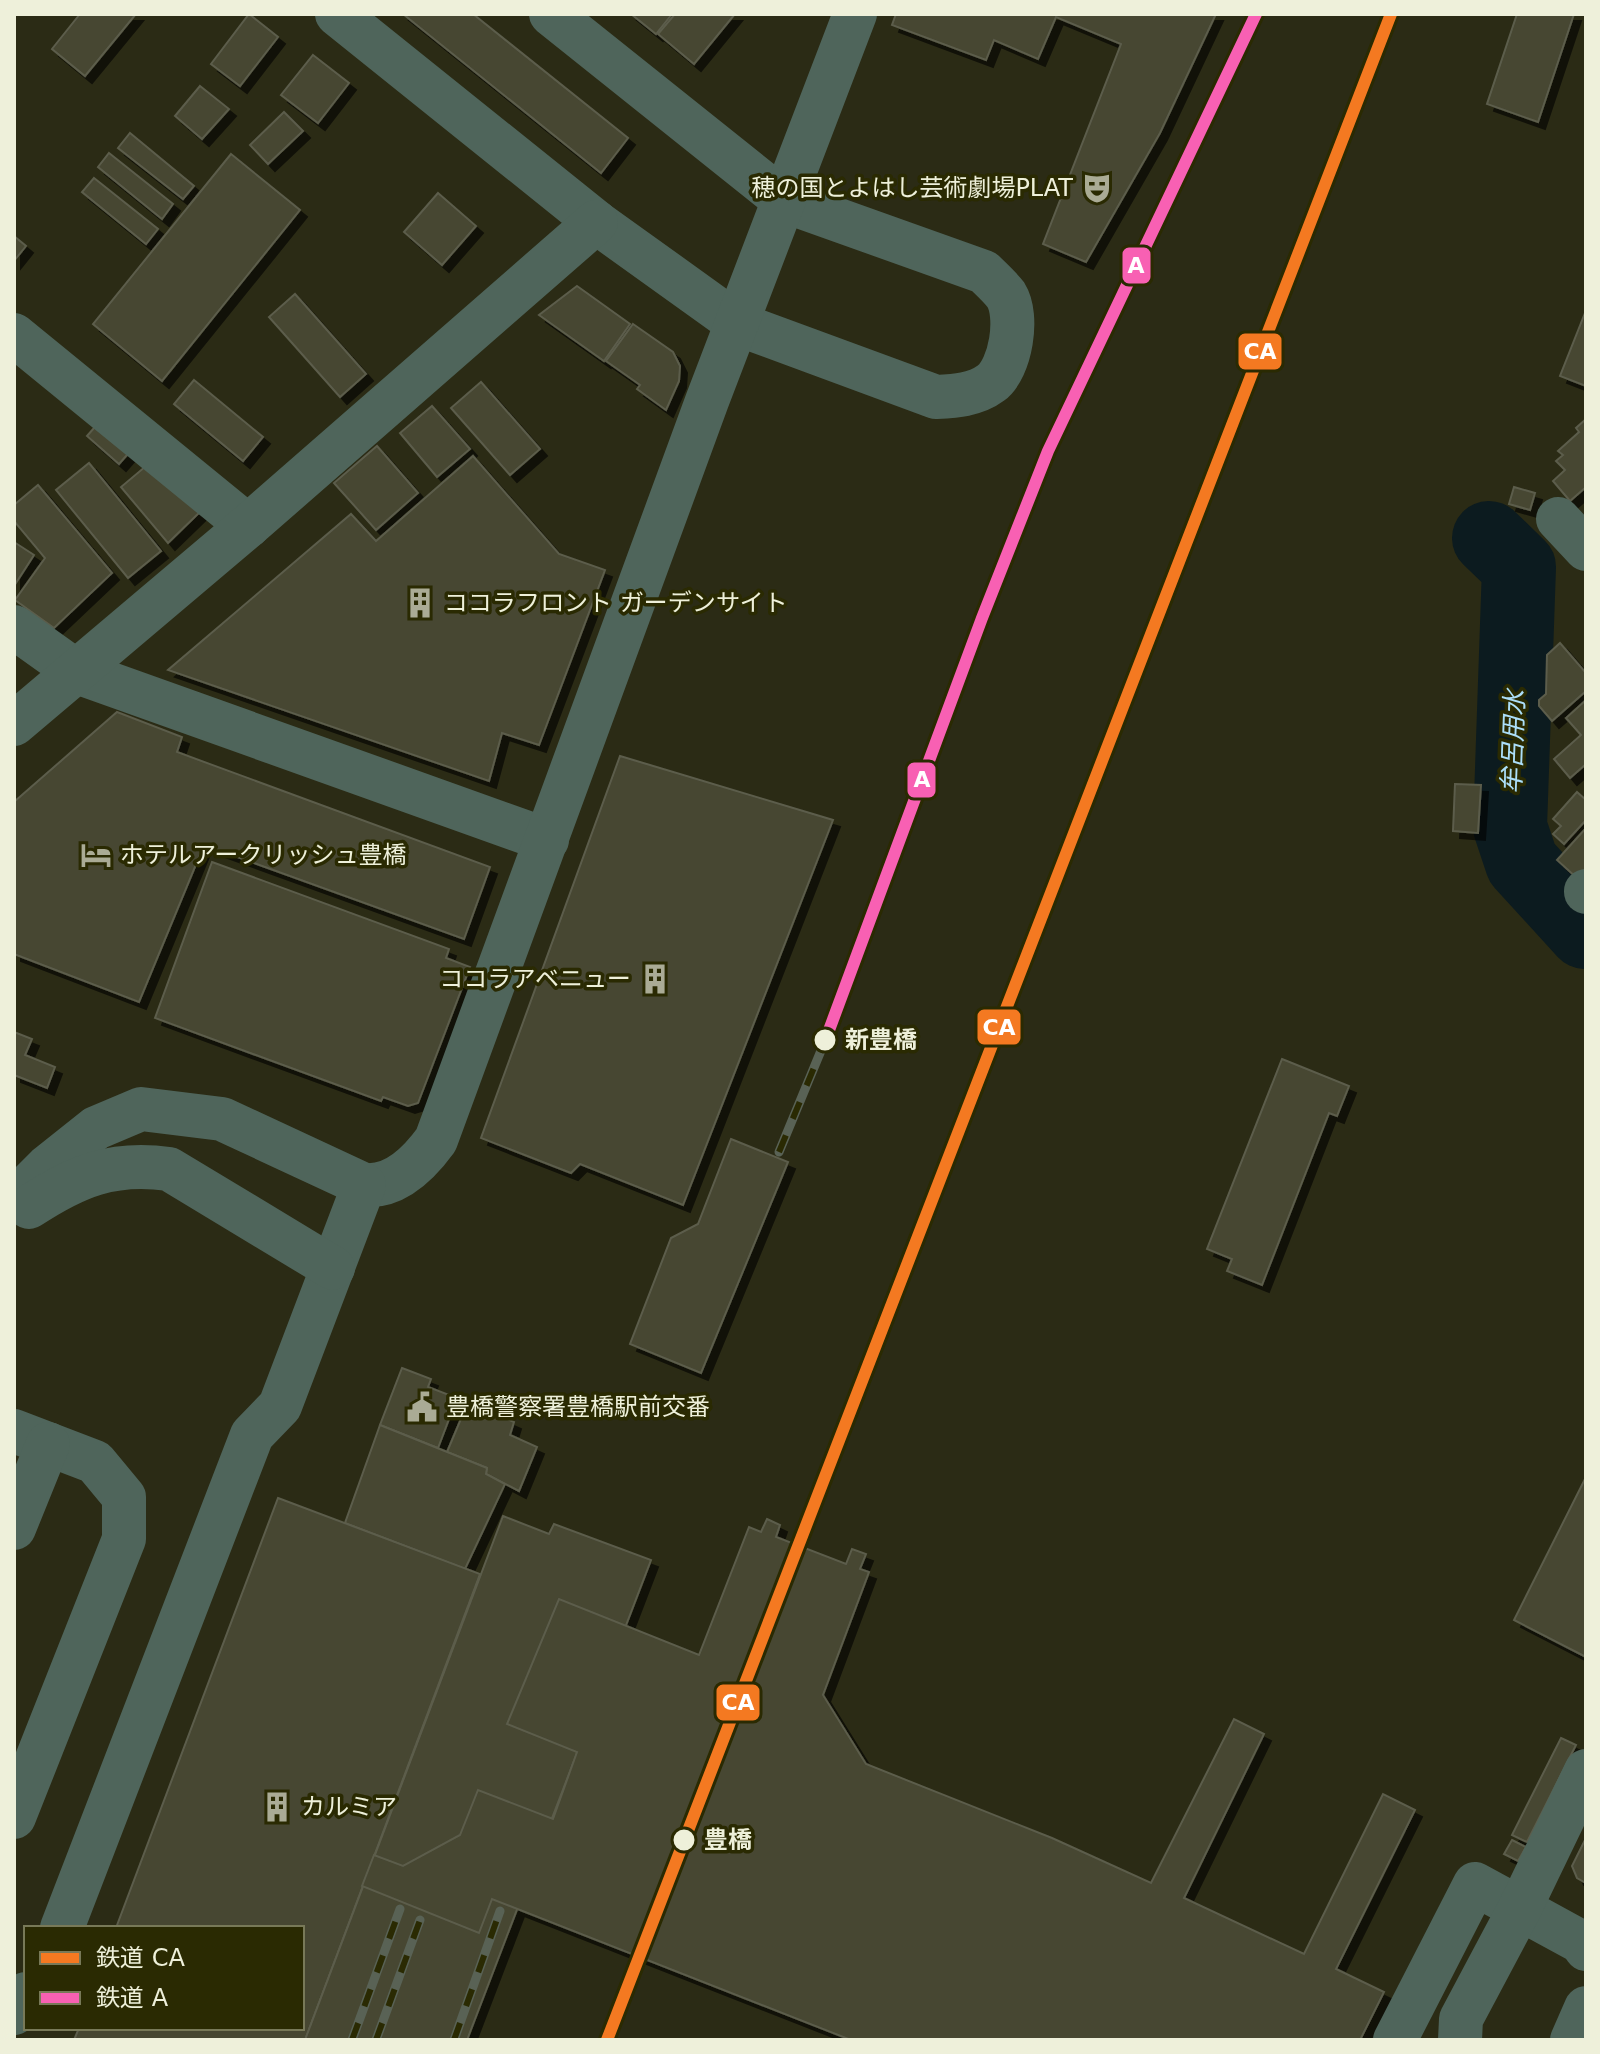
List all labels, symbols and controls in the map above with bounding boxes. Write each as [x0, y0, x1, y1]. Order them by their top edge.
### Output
theatre icon: 穂の国とよはし芸術劇場PLAT [1080, 171, 1114, 205]
place label: 穂の国とよはし芸術劇場PLAT [751, 174, 1073, 202]
line badge: A [1121, 246, 1152, 285]
text: A [1127, 253, 1145, 278]
line badge: CA [1237, 332, 1283, 371]
text: CA [1243, 339, 1277, 364]
building icon: ココラフロント ガーデンサイト [403, 586, 437, 620]
place label: ココラフロント ガーデンサイト [444, 589, 788, 617]
water label: 牟呂用水 [1496, 687, 1530, 794]
line badge: A [906, 761, 937, 799]
text: A [913, 767, 931, 792]
hotel icon: ホテルアークリッシュ豊橋 [79, 838, 113, 872]
place label: ホテルアークリッシュ豊橋 [120, 841, 407, 869]
building icon: ココラアベニュー [638, 962, 672, 996]
place label: ココラアベニュー [439, 965, 631, 993]
line badge: CA [976, 1008, 1022, 1046]
text: CA [982, 1015, 1016, 1040]
place label: 新豊橋 [845, 1026, 917, 1054]
marker: 新豊橋 [812, 1027, 838, 1053]
public building icon: 豊橋警察署豊橋駅前交番 [405, 1390, 439, 1424]
place label: 豊橋警察署豊橋駅前交番 [446, 1393, 710, 1421]
line badge: CA [715, 1683, 761, 1722]
text: CA [721, 1690, 755, 1715]
building icon: カルミア [260, 1790, 294, 1824]
place label: カルミア [301, 1793, 397, 1821]
place label: 豊橋 [704, 1826, 752, 1854]
marker: 豊橋 [671, 1827, 697, 1853]
legend [24, 1926, 304, 2030]
text: 鉄道 CA [96, 1944, 185, 1972]
text: 鉄道 A [96, 1984, 169, 2012]

